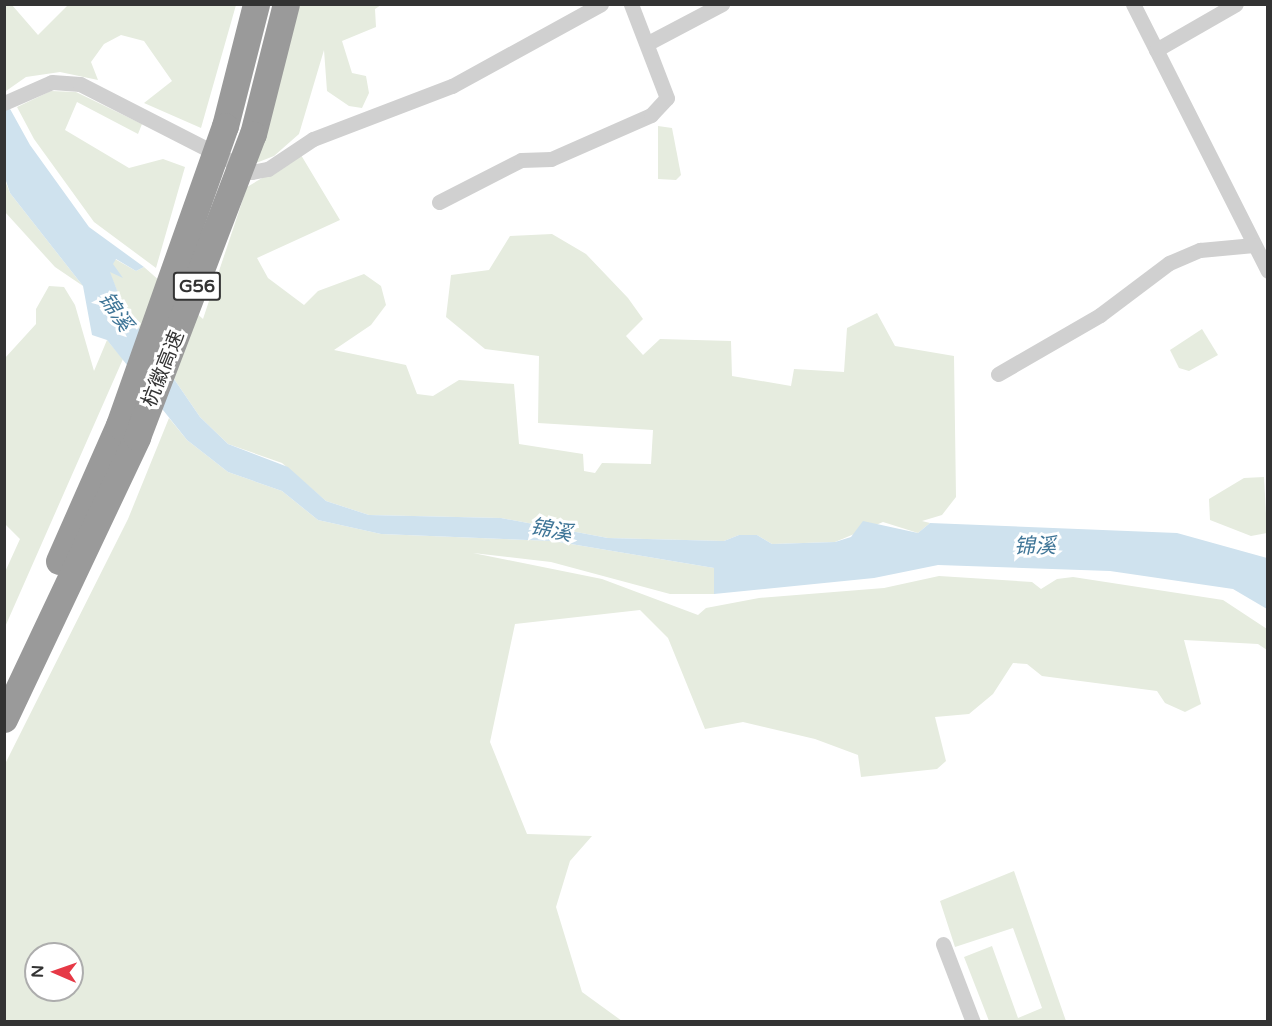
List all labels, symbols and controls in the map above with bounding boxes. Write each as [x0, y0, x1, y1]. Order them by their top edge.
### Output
road number: G56 [172, 271, 222, 301]
water label: 锦溪 [93, 288, 137, 336]
street label: 杭徽高速 [138, 327, 190, 411]
water label: 锦溪 [528, 515, 574, 547]
water label: 锦溪 [1014, 534, 1056, 560]
north arrow [24, 942, 84, 1002]
text: N [28, 965, 48, 978]

